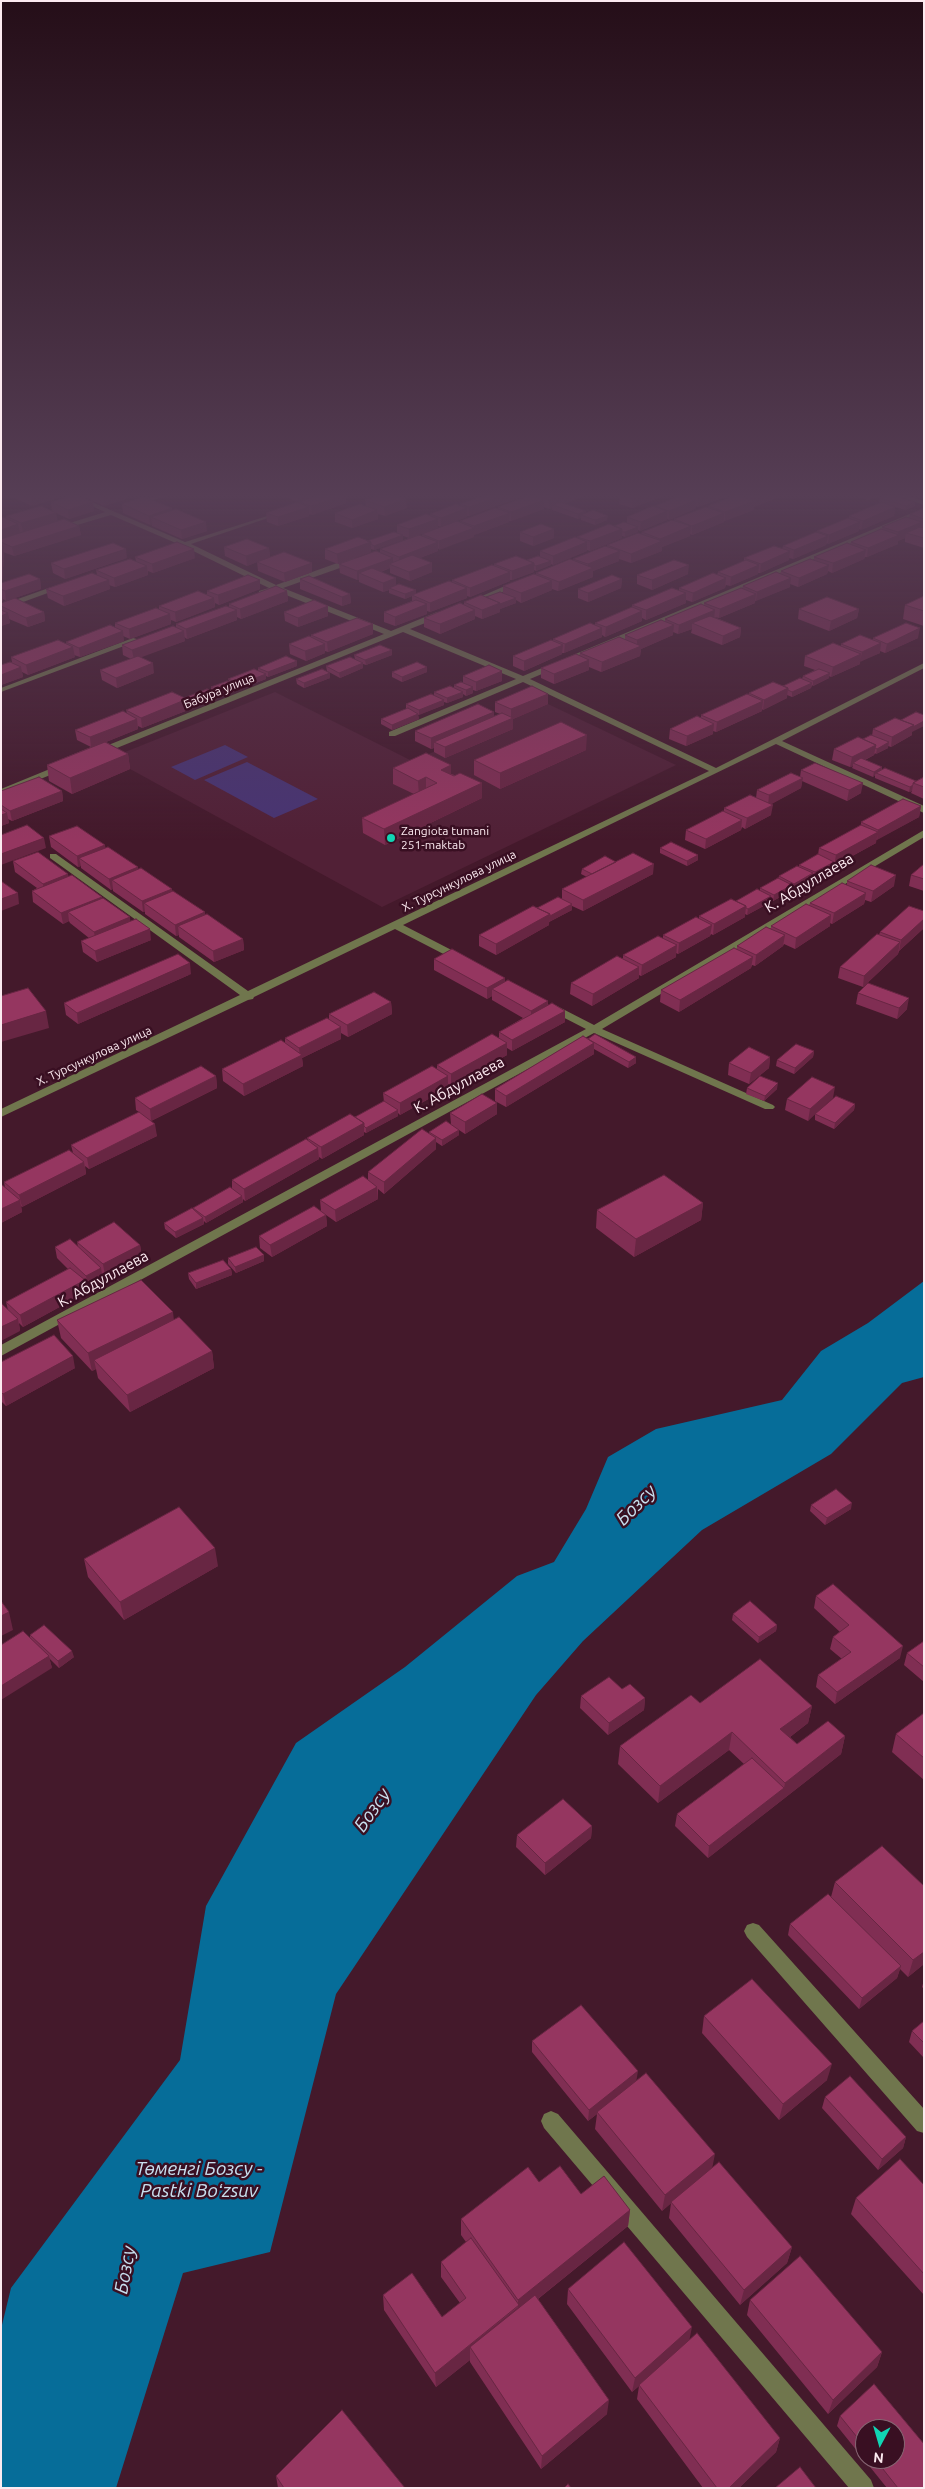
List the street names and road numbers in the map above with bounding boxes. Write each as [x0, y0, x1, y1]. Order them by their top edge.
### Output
street label: Бабура улица [181, 670, 257, 712]
street label: Х. Турсункулова улица [400, 847, 518, 915]
street label: К. Абдуллаева [761, 849, 857, 917]
street label: Х. Турсункулова улица [34, 1023, 154, 1089]
street label: К. Абдуллаева [411, 1053, 507, 1117]
street label: К. Абдуллаева [55, 1247, 151, 1311]

